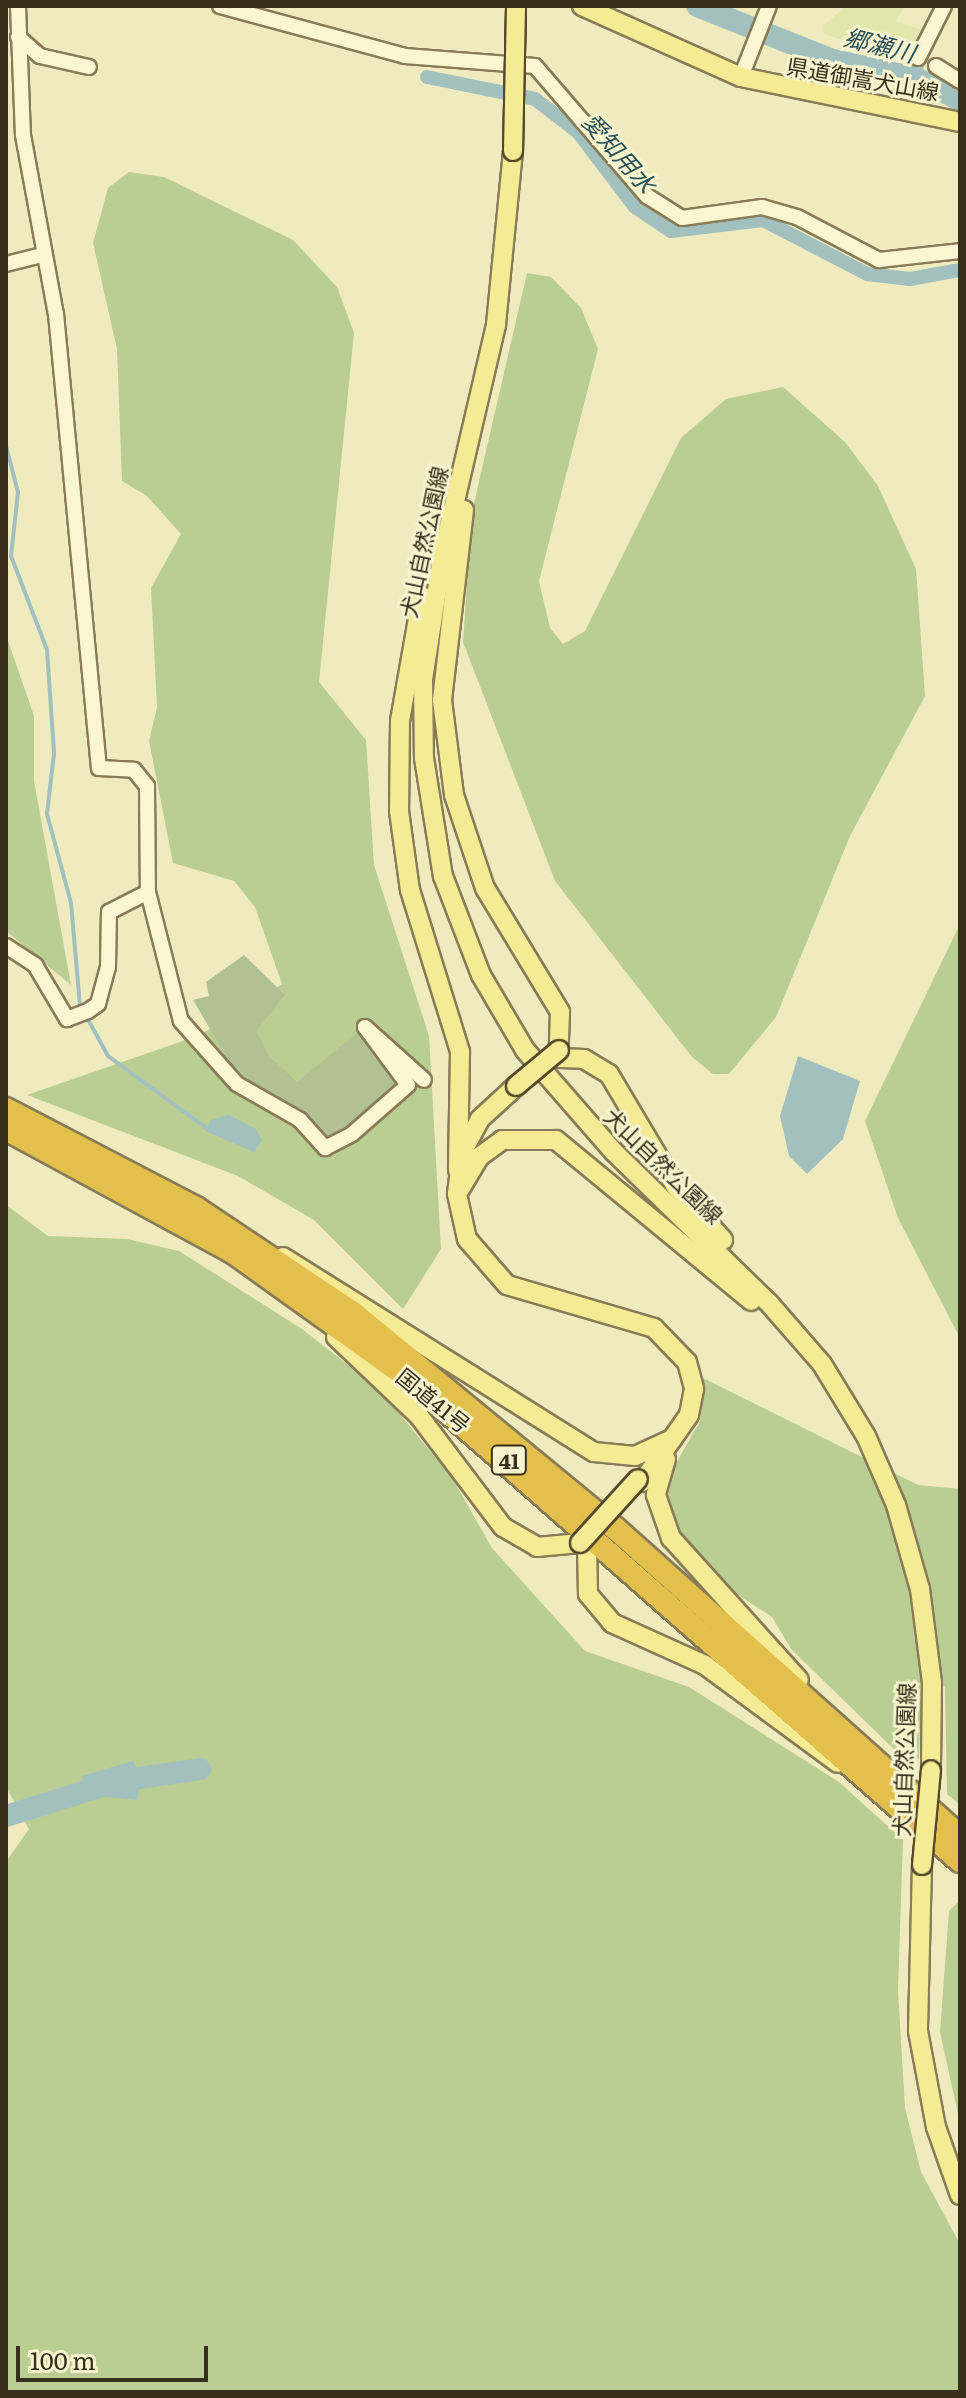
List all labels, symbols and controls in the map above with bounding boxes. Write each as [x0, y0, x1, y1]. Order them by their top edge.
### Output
water label: 郷瀬川 [842, 21, 918, 67]
street label: 県道御嵩犬山線 [785, 52, 941, 104]
water label: 愛知用水 [578, 106, 662, 198]
street label: 犬山自然公園線 [394, 464, 452, 620]
street label: 犬山自然公園線 [599, 1102, 729, 1228]
street label: 国道41号 [392, 1362, 476, 1438]
road number: 41 [489, 1444, 529, 1476]
street label: 犬山自然公園線 [887, 1683, 919, 1837]
scale bar [20, 2330, 212, 2380]
text: 100 m [30, 2342, 96, 2377]

